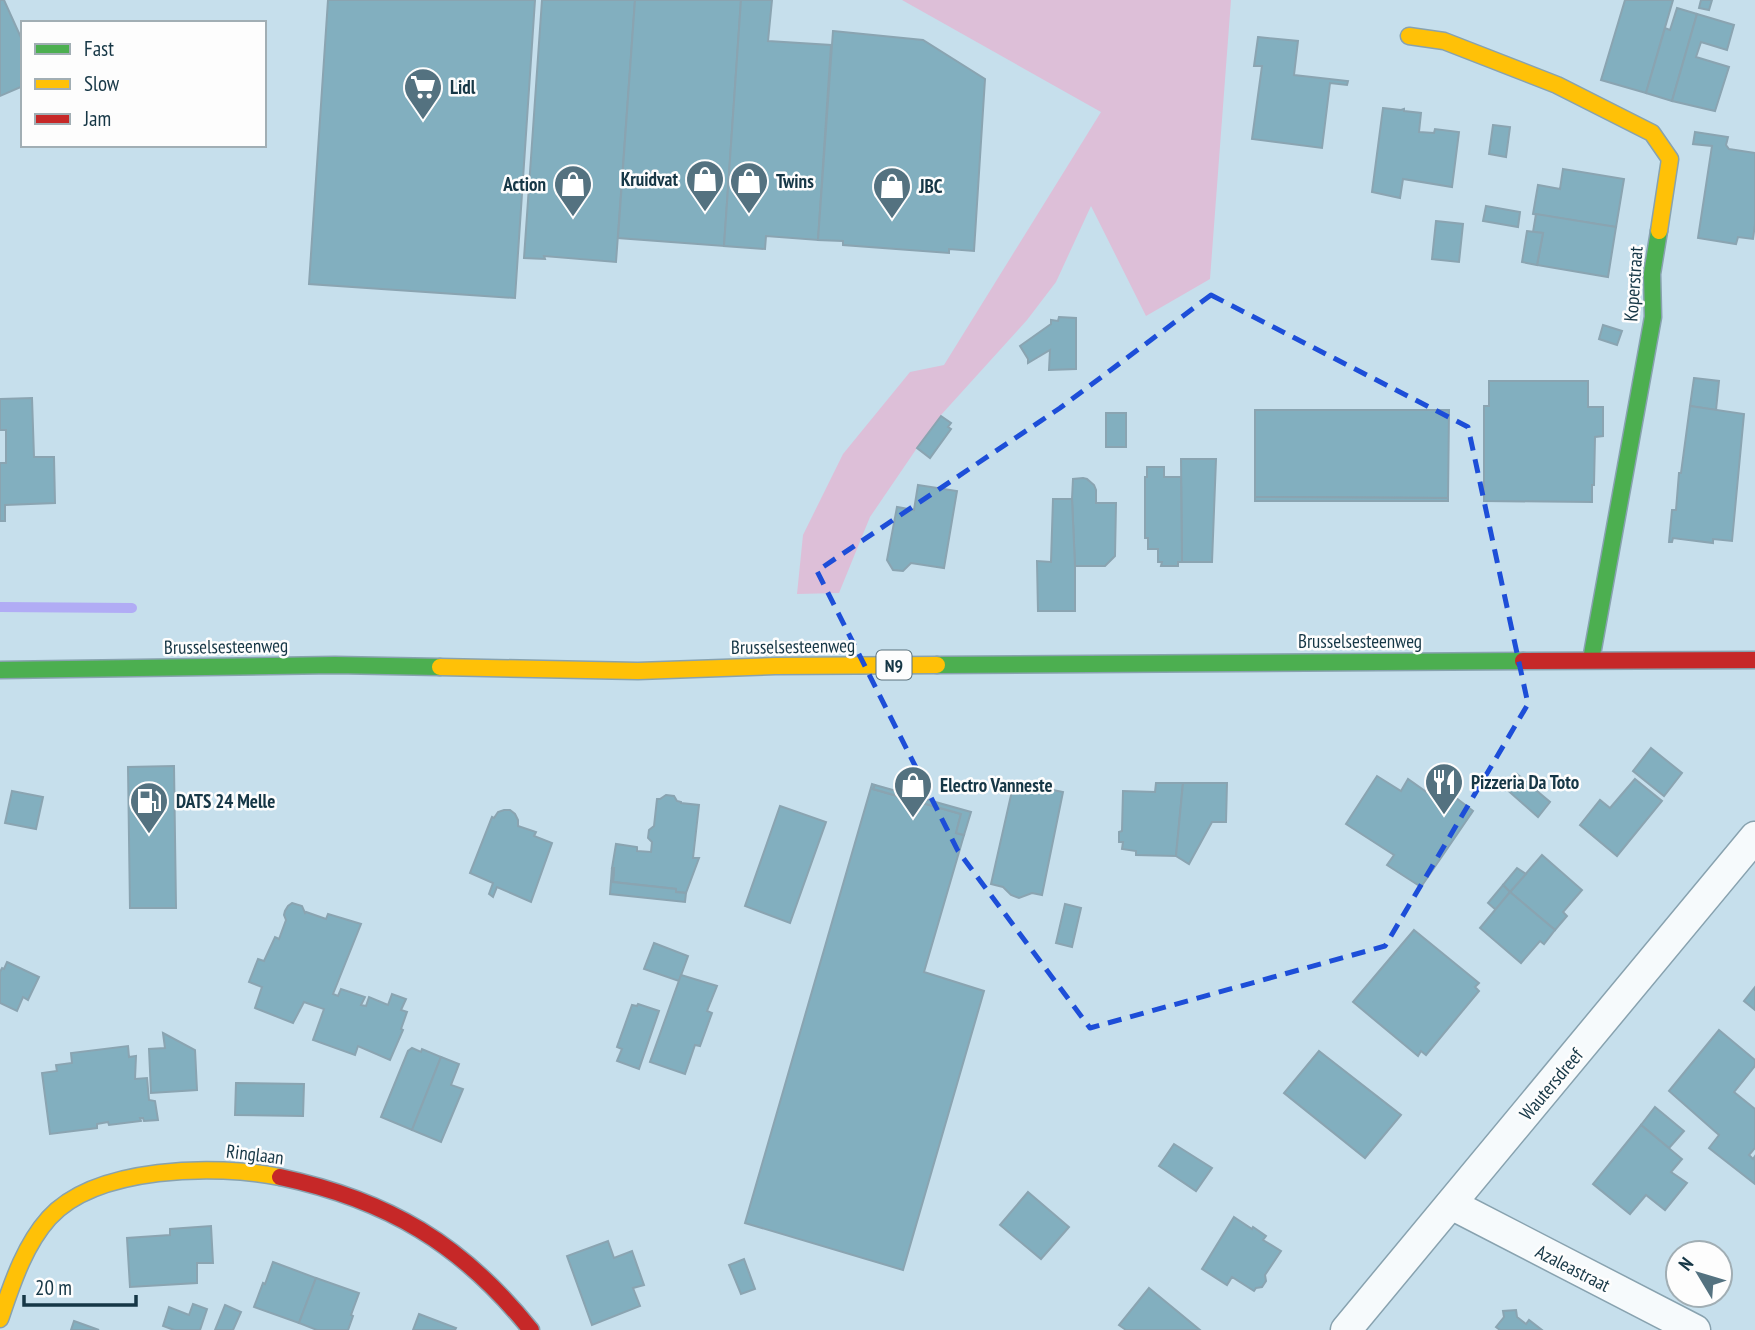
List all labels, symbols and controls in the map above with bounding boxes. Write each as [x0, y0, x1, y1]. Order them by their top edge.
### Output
legend [21, 21, 266, 147]
text: Fast [84, 35, 114, 62]
supermarket icon: Lidl [402, 66, 444, 121]
text: Slow [84, 70, 120, 97]
place label: Lidl [450, 75, 476, 99]
text: Jam [83, 105, 111, 132]
shop icon: Kruidvat [684, 158, 726, 213]
shop icon: Twins [728, 160, 770, 215]
shop icon: Action [552, 163, 594, 218]
shop icon: JBC [871, 165, 913, 220]
place label: Kruidvat [621, 167, 678, 191]
place label: Twins [776, 169, 814, 193]
place label: Action [502, 172, 546, 196]
place label: JBC [918, 174, 943, 198]
street label: Koperstraat [1618, 245, 1648, 322]
street label: Brusselsesteenweg [1298, 629, 1422, 653]
street label: Brusselsesteenweg [164, 633, 288, 659]
street label: Brusselsesteenweg [731, 633, 855, 659]
road number: N9 [876, 650, 912, 680]
restaurant icon: Pizzeria Da Toto [1423, 761, 1465, 816]
shop icon: Electro Vanneste [892, 764, 934, 819]
place label: Pizzeria Da Toto [1471, 770, 1579, 794]
place label: Electro Vanneste [940, 773, 1053, 797]
fuel station icon: DATS 24 Melle [128, 780, 170, 835]
place label: DATS 24 Melle [176, 789, 275, 813]
street label: Wautersdreef [1514, 1042, 1589, 1125]
street label: Ringlaan [225, 1139, 285, 1169]
street label: Azaleastraat [1532, 1239, 1615, 1297]
north arrow [1664, 1239, 1734, 1309]
text: N [1673, 1252, 1698, 1275]
scale bar [24, 1264, 136, 1308]
text: 20 m [35, 1274, 72, 1301]

